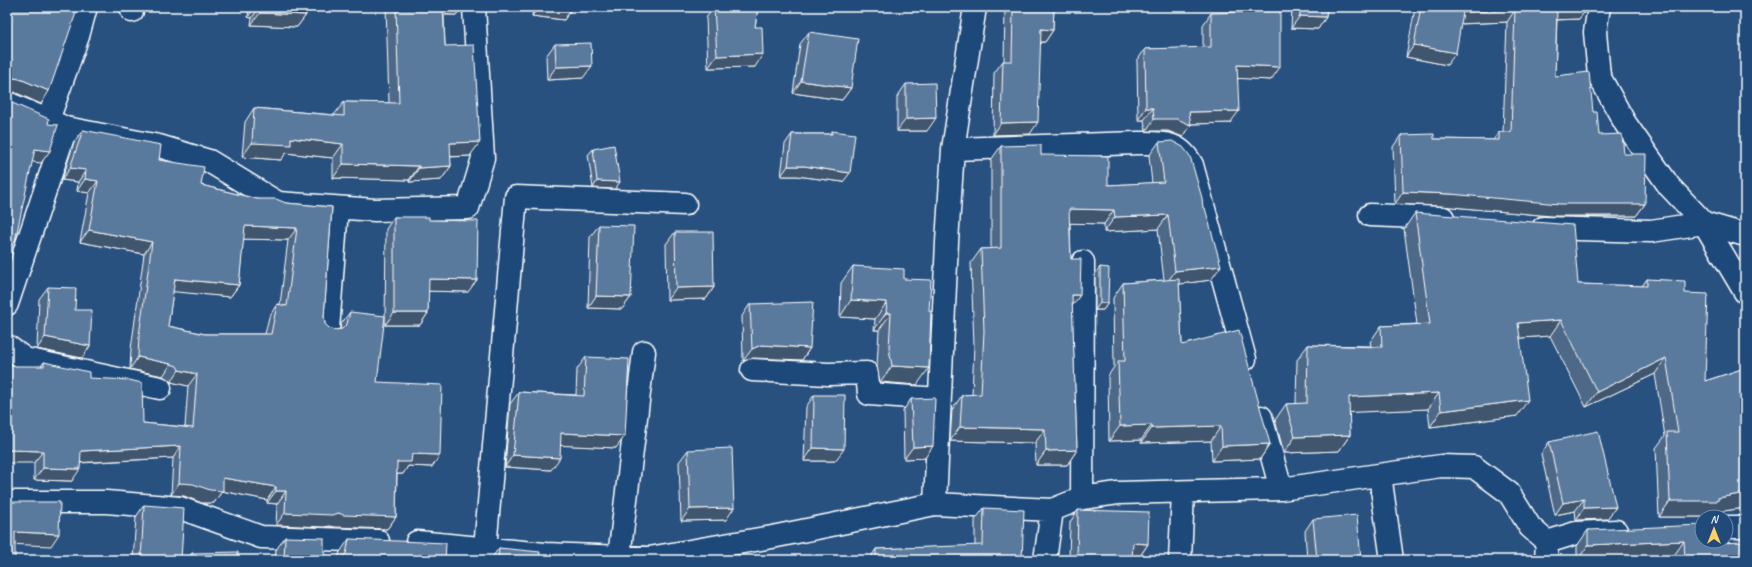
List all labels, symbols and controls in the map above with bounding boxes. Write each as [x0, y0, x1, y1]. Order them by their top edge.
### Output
north arrow [1694, 509, 1734, 549]
text: N [1711, 512, 1720, 526]

